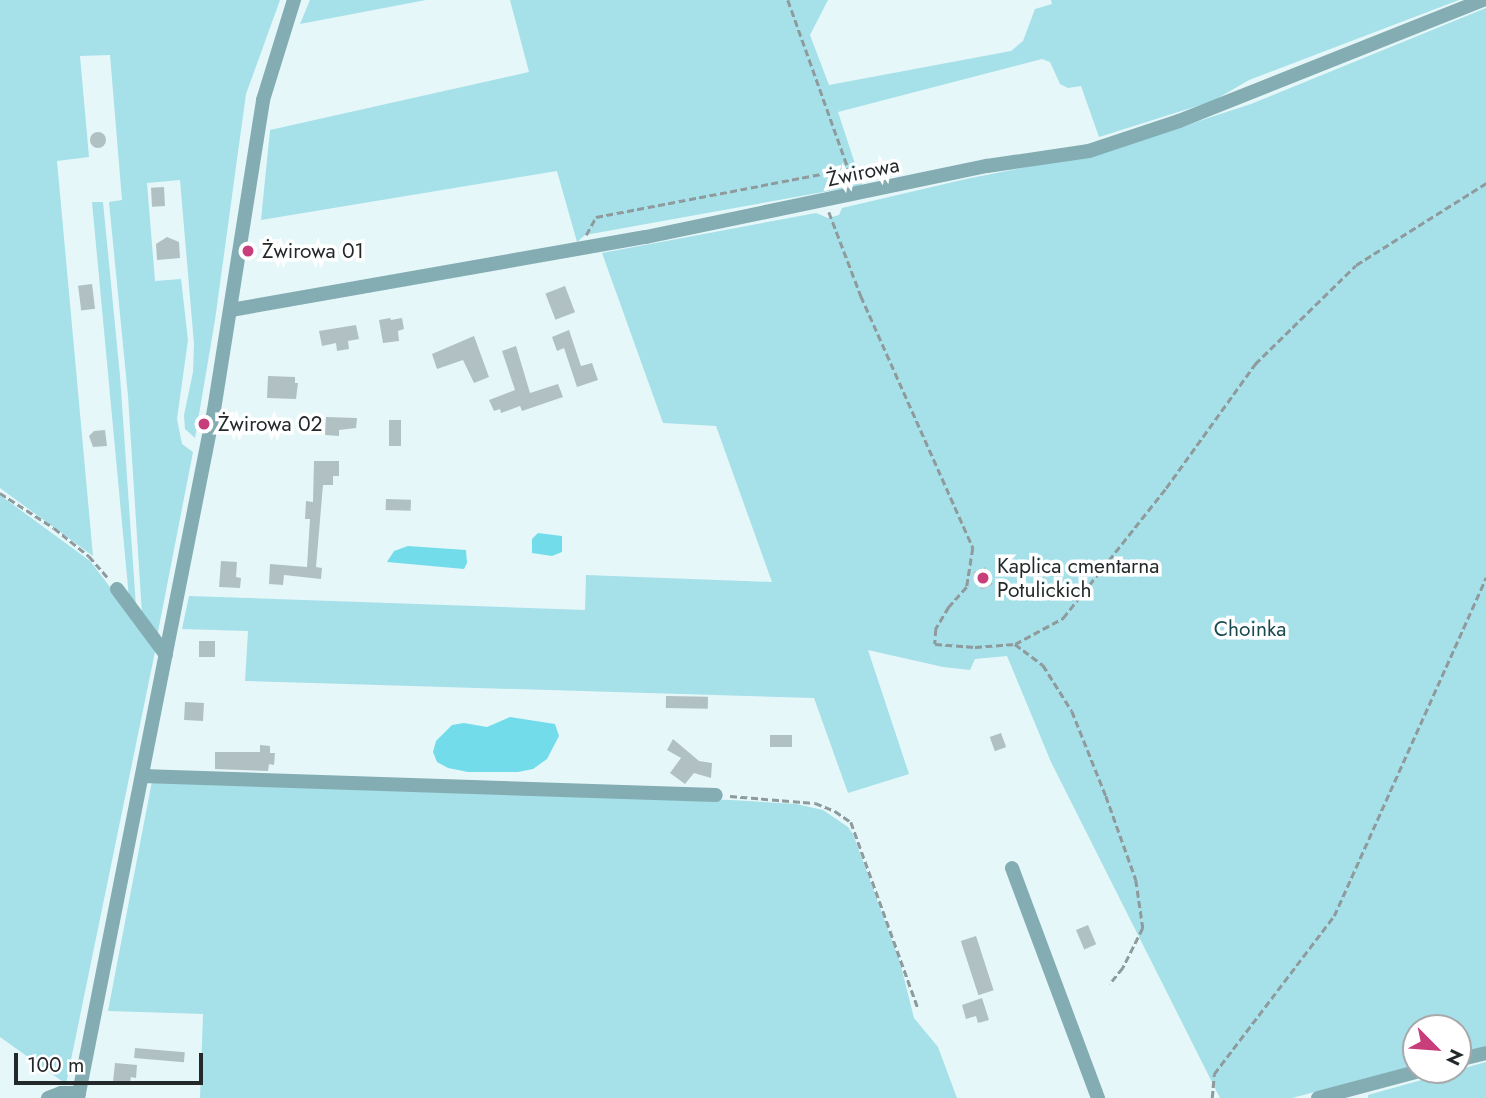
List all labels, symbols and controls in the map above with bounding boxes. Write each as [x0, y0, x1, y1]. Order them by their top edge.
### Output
street label: Żwirowa [824, 152, 902, 192]
place label: Żwirowa 01 [262, 238, 364, 264]
marker: Żwirowa 01 [240, 243, 256, 259]
place label: Żwirowa 02 [218, 411, 322, 437]
marker: Żwirowa 02 [196, 416, 212, 432]
place label: Kaplica cmentarna Potulickich [997, 553, 1159, 603]
marker: Kaplica cmentarna Potulickich [975, 570, 991, 586]
park label: Choinka [1214, 616, 1286, 642]
north arrow [1402, 1014, 1472, 1084]
scale bar [18, 1038, 206, 1082]
text: N [1439, 1045, 1470, 1070]
text: 100 m [27, 1050, 84, 1080]

